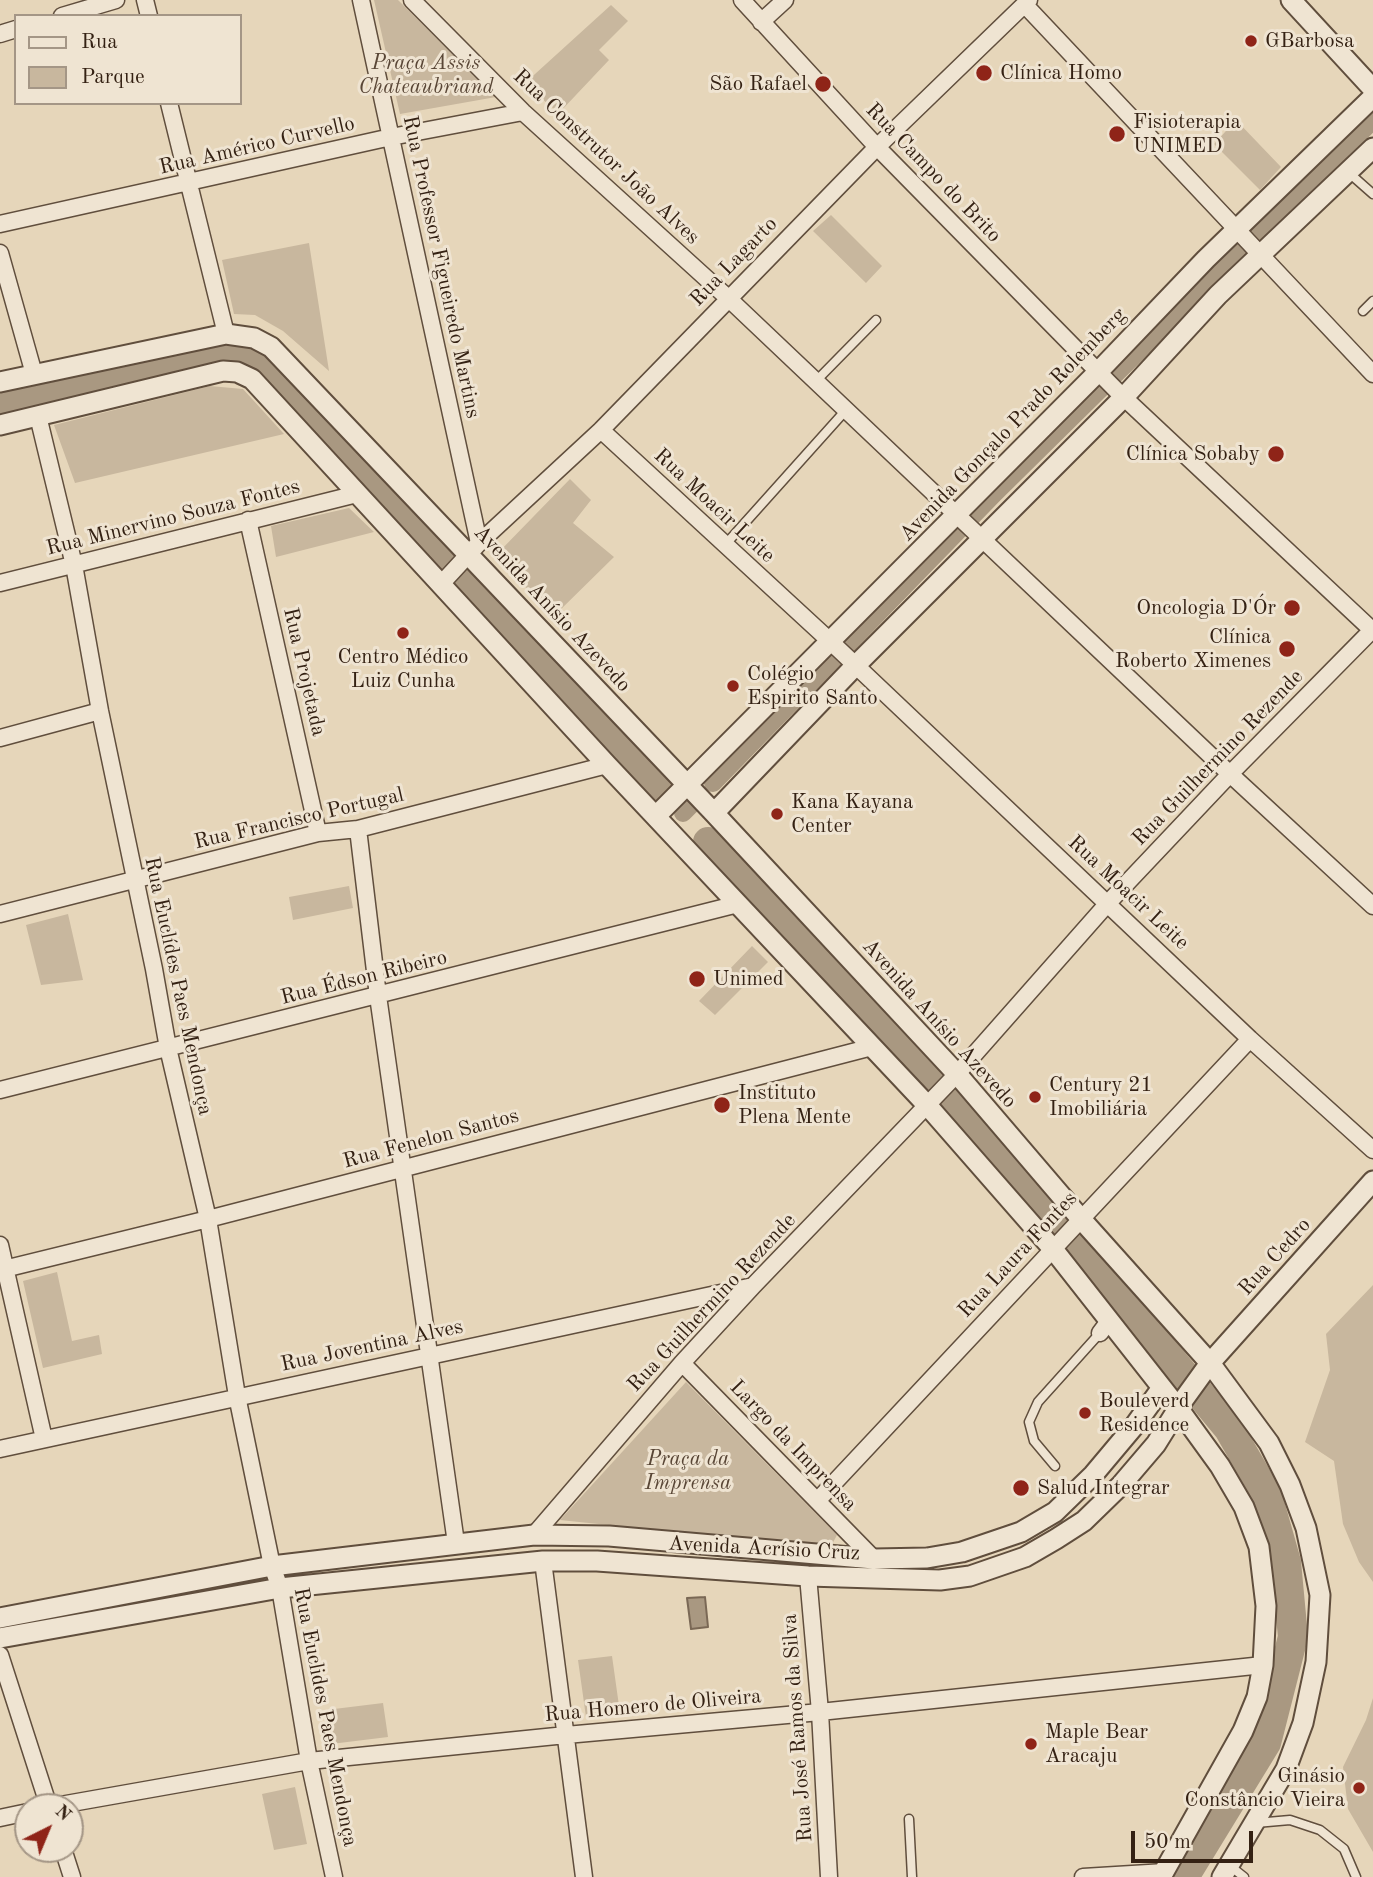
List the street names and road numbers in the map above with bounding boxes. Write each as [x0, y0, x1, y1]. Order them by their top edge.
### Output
street label: Rua Construtor João Alves [507, 64, 705, 250]
street label: Rua Campo do Brito [860, 98, 1006, 248]
street label: Rua Américo Curvello [157, 111, 357, 181]
street label: Rua Professor Figueiredo Martins [397, 113, 485, 421]
street label: Rua Lagarto [685, 212, 783, 312]
street label: Avenida Gonçalo Prado Rolemberg [894, 303, 1132, 547]
street label: Rua Moacir Leite [648, 443, 780, 569]
street label: Rua Minervino Souza Fontes [44, 474, 302, 562]
street label: Avenida Anísio Azevedo [468, 520, 636, 698]
street label: Rua Projetada [277, 605, 331, 739]
street label: Rua Guilhermino Rezende [1127, 665, 1309, 851]
street label: Rua Francisco Portugal [192, 783, 406, 855]
street label: Rua Moacir Leite [1062, 830, 1194, 956]
street label: Rua Euclídes Paes Mendonça [138, 854, 218, 1118]
street label: Avenida Anísio Azevedo [856, 934, 1022, 1114]
street label: Rua Édson Ribeiro [278, 945, 450, 1011]
street label: Rua Fenelon Santos [340, 1103, 522, 1175]
street label: Rua Laura Fontes [953, 1187, 1083, 1323]
street label: Rua Guilhermino Rezende [623, 1208, 801, 1398]
street label: Rua Cedro [1233, 1213, 1317, 1301]
street label: Rua Joventina Alves [279, 1314, 465, 1378]
street label: Largo da Imprensa [724, 1375, 862, 1517]
street label: Avenida Acrísio Cruz [667, 1531, 861, 1567]
street label: Rua Euclides Paes Mendonça [287, 1585, 363, 1849]
street label: Rua José Ramos da Silva [777, 1613, 819, 1843]
street label: Rua Homero de Oliveira [543, 1684, 763, 1728]

